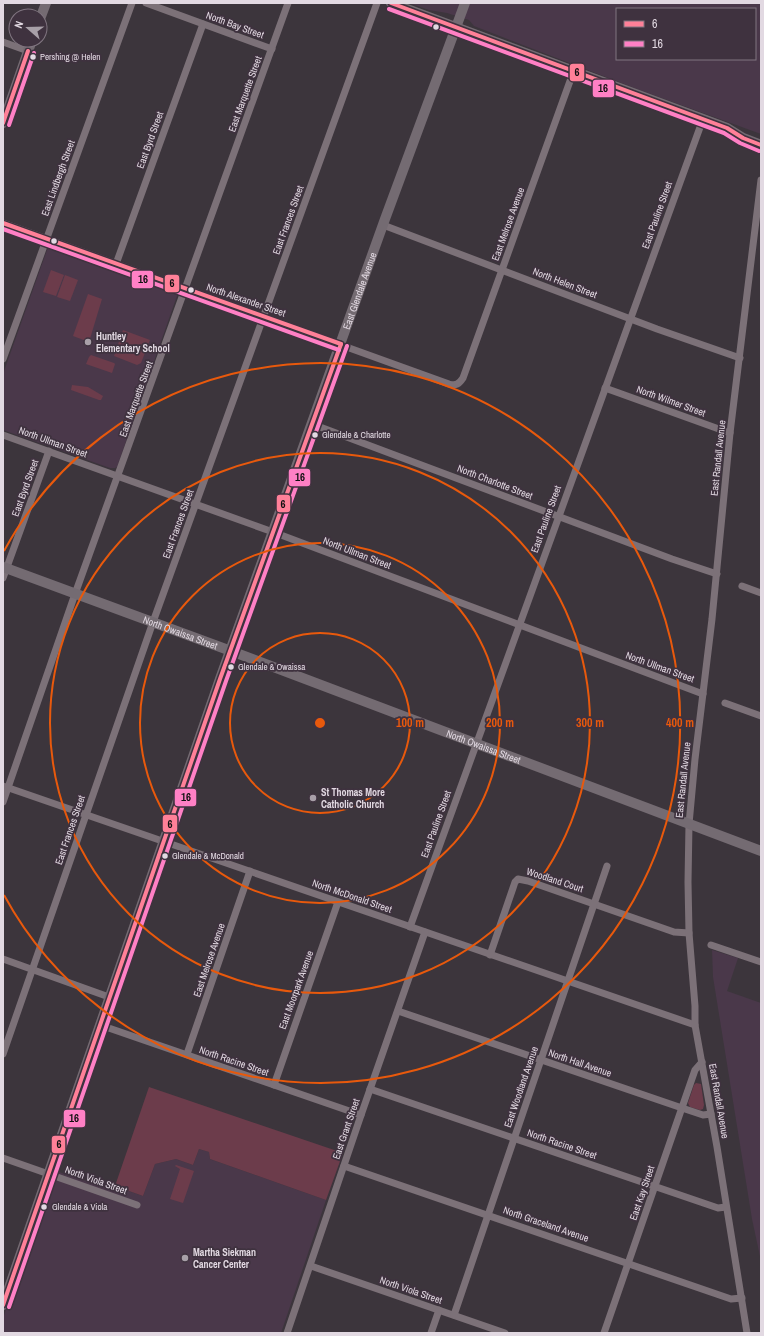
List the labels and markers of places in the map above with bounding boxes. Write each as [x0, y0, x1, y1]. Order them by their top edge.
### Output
unlabelled marker [431, 22, 441, 32]
place label: Pershing @ Helen [40, 51, 100, 63]
marker: Pershing @ Helen [28, 52, 38, 62]
unlabelled marker [49, 236, 59, 246]
unlabelled marker [186, 285, 196, 295]
place label: Huntley Elementary School [96, 330, 170, 355]
marker: Huntley Elementary School [83, 337, 93, 347]
place label: Glendale & Charlotte [322, 429, 391, 441]
marker: Glendale & Charlotte [310, 430, 320, 440]
place label: Glendale & Owaissa [238, 661, 305, 673]
marker: Glendale & Owaissa [226, 662, 236, 672]
centre of rings [313, 716, 327, 730]
place label: St Thomas More Catholic Church [321, 786, 385, 811]
marker: St Thomas More Catholic Church [308, 793, 318, 803]
place label: Glendale & McDonald [172, 850, 244, 862]
marker: Glendale & McDonald [160, 851, 170, 861]
place label: Glendale & Viola [52, 1201, 107, 1213]
marker: Glendale & Viola [39, 1202, 49, 1212]
place label: Martha Siekman Cancer Center [193, 1246, 256, 1271]
marker: Martha Siekman Cancer Center [180, 1253, 190, 1263]

